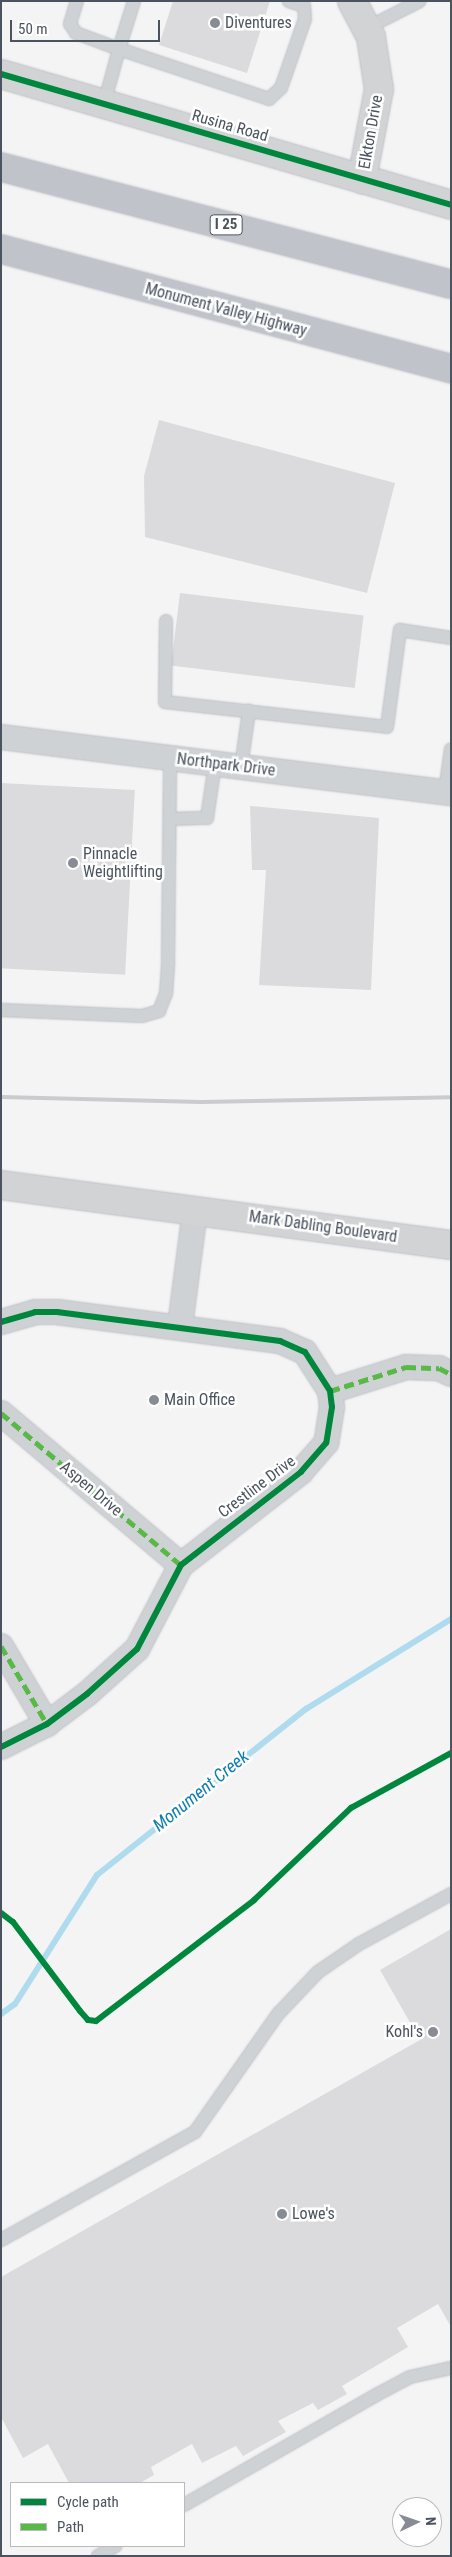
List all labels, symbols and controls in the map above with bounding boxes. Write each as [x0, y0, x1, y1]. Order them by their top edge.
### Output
scale bar [12, 10, 162, 42]
place label: Diventures [225, 13, 292, 33]
marker: Diventures [209, 17, 221, 29]
text: 50 m [18, 20, 48, 38]
street label: Elkton Drive [355, 94, 387, 170]
street label: Rusina Road [190, 106, 270, 146]
road number: I 25 [208, 212, 244, 238]
street label: Monument Valley Highway [143, 279, 309, 341]
street label: Northpark Drive [176, 749, 276, 781]
place label: Pinnacle Weightlifting [83, 844, 163, 882]
marker: Pinnacle Weightlifting [67, 857, 79, 869]
street label: Mark Dabling Boulevard [248, 1207, 398, 1247]
place label: Main Office [164, 1390, 235, 1410]
marker: Main Office [148, 1394, 160, 1406]
street label: Crestline Drive [215, 1452, 299, 1522]
street label: Aspen Drive [56, 1457, 126, 1521]
water label: Monument Creek [149, 1746, 253, 1836]
place label: Kohl's [386, 2022, 423, 2042]
marker: Kohl's [427, 2026, 439, 2038]
place label: Lowe's [292, 2204, 335, 2224]
marker: Lowe's [276, 2208, 288, 2220]
legend [10, 2482, 185, 2547]
text: Cycle path [57, 2493, 119, 2511]
north arrow [392, 2497, 442, 2547]
text: N [423, 2517, 439, 2526]
text: Path [57, 2518, 84, 2536]

